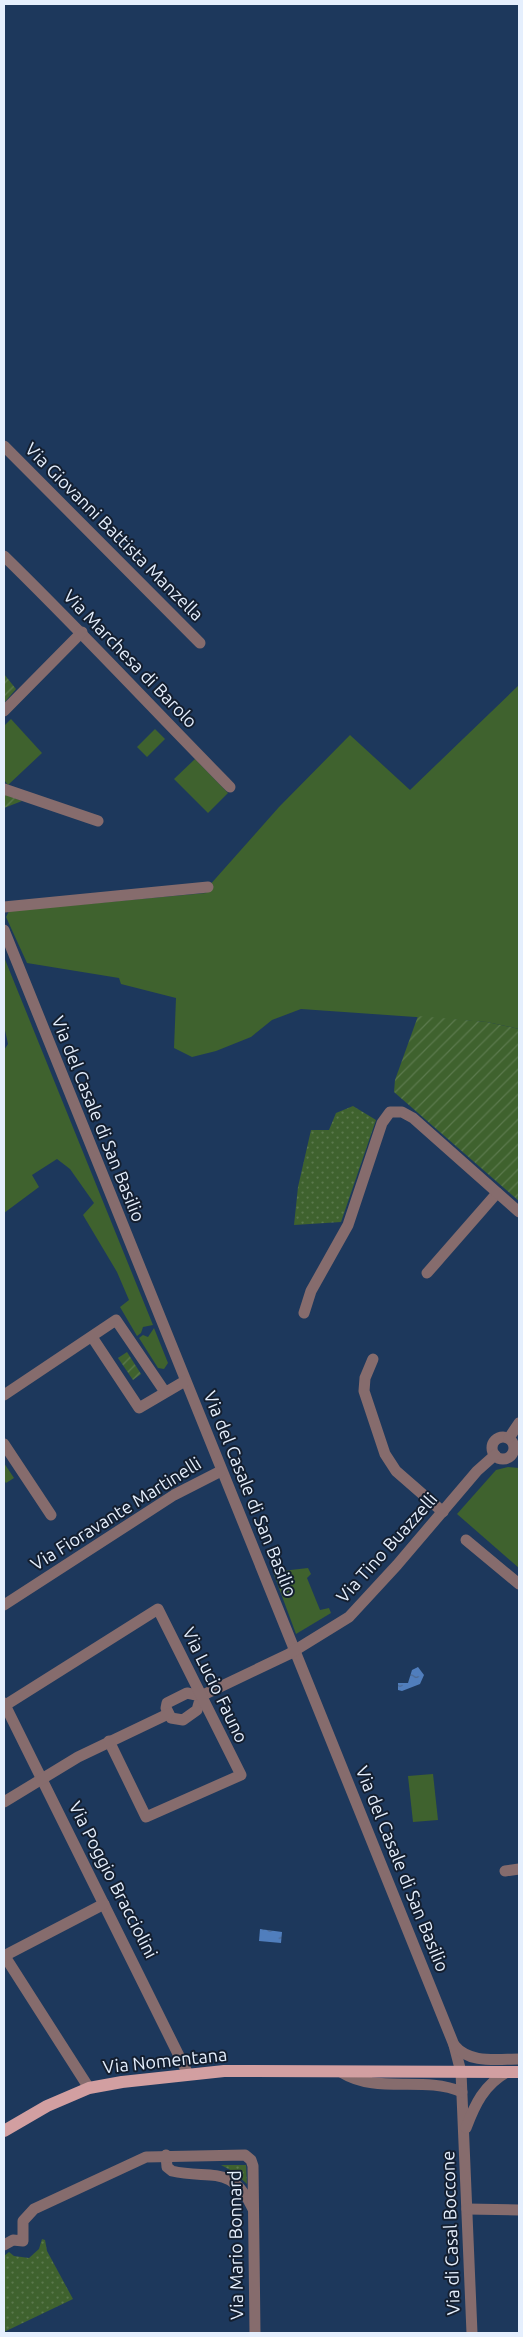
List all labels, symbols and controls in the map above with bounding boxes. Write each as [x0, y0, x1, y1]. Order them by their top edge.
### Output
street label: Via Giovanni Battista Manzella [22, 438, 208, 624]
street label: Via Marchesa di Barolo [60, 585, 202, 731]
street label: Via del Casale di San Basilio [48, 1013, 149, 1224]
street label: Via del Casale di San Basilio [200, 1388, 301, 1599]
street label: Via Fioravante Martinelli [27, 1453, 204, 1574]
street label: Via Tino Buazzelli [332, 1488, 441, 1606]
street label: Via Lucio Fauno [179, 1624, 252, 1745]
street label: Via del Casale di San Basilio [352, 1763, 453, 1974]
street label: Via Poggio Bracciolini [66, 1798, 162, 1961]
street label: Via Nomentana [102, 2044, 228, 2076]
street label: Via di Casal Boccone [437, 2151, 463, 2315]
street label: Via Mario Bonnard [224, 2170, 246, 2320]

